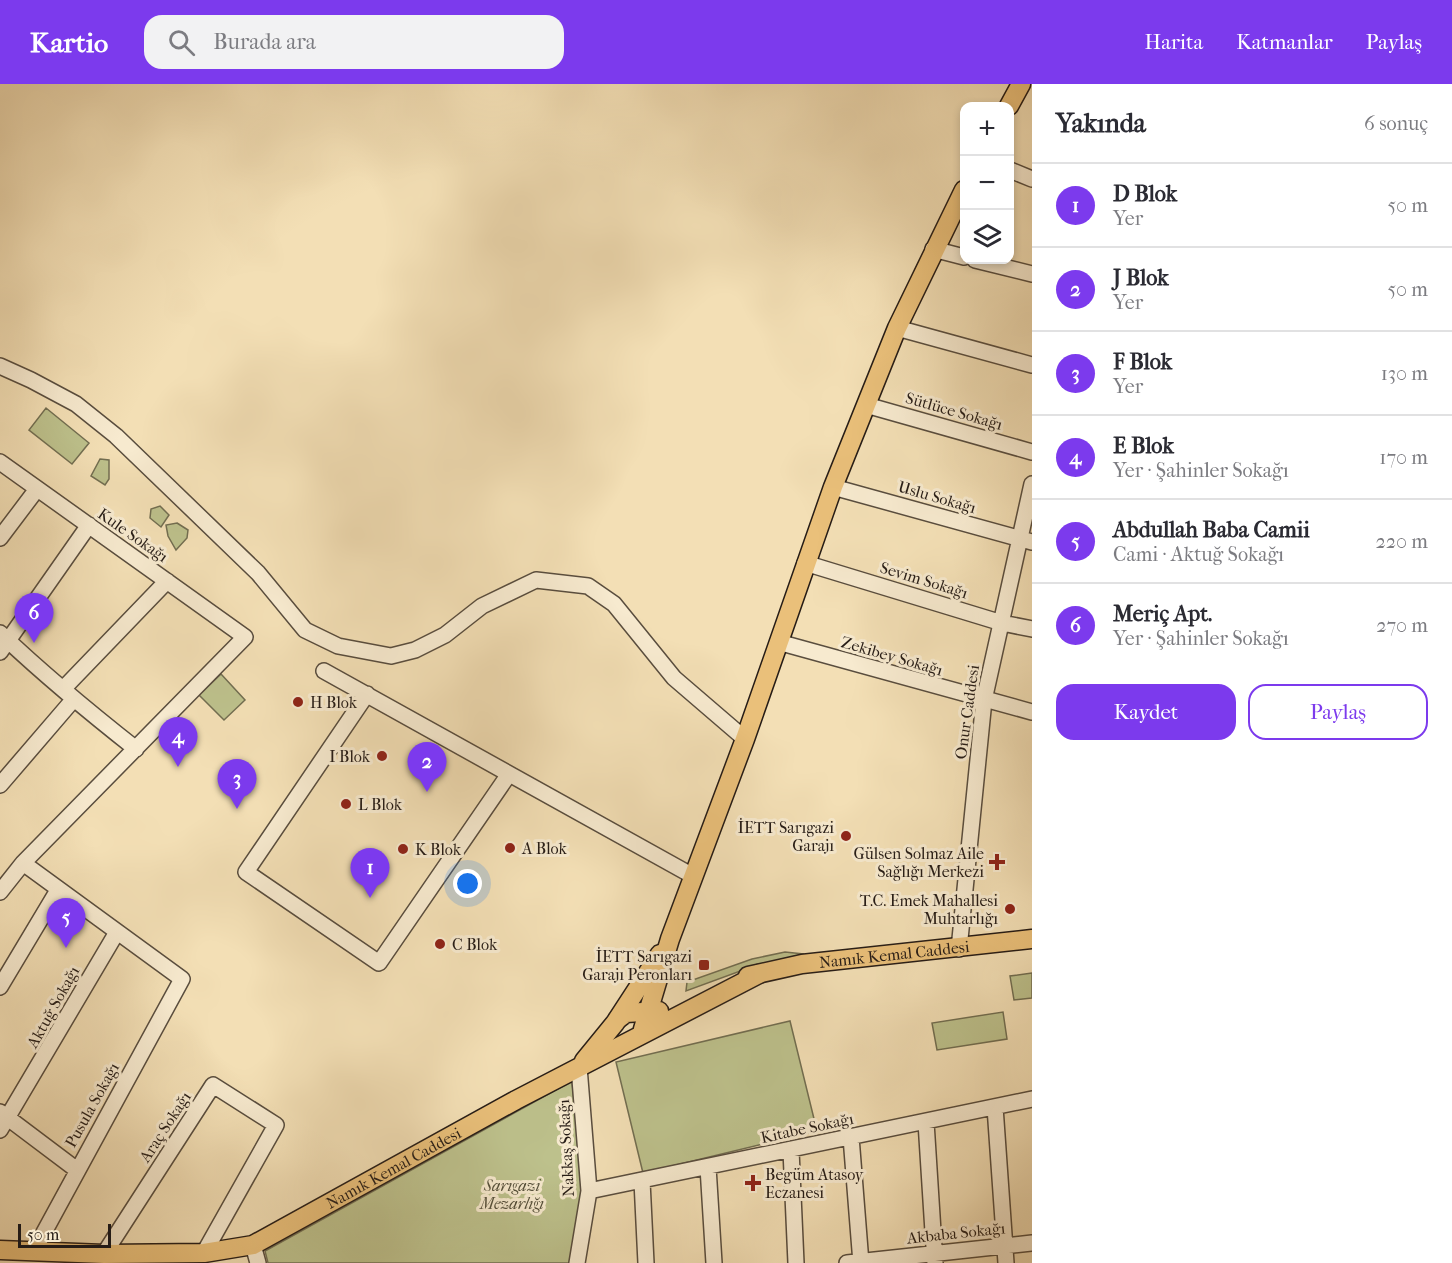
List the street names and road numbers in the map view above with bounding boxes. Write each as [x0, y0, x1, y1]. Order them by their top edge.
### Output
street label: Sütlüce Sokağı [903, 388, 1005, 434]
street label: Uslu Sokağı [896, 477, 978, 517]
street label: Kule Sokağı [94, 504, 172, 566]
street label: Sevim Sokağı [878, 558, 970, 602]
street label: Zekibey Sokağı [839, 632, 945, 680]
street label: Onur Caddesi [951, 663, 983, 760]
street label: Namık Kemal Caddesi [818, 936, 970, 972]
street label: Aktuğ Sokağı [22, 963, 83, 1052]
street label: Pusula Sokağı [61, 1059, 123, 1151]
street label: Araç Sokağı [135, 1088, 195, 1167]
street label: Nakkaş Sokağı [554, 1098, 579, 1197]
street label: Kitabe Sokağı [759, 1109, 855, 1147]
street label: Namık Kemal Caddesi [323, 1123, 464, 1212]
street label: Akbaba Sokağı [905, 1218, 1006, 1248]

